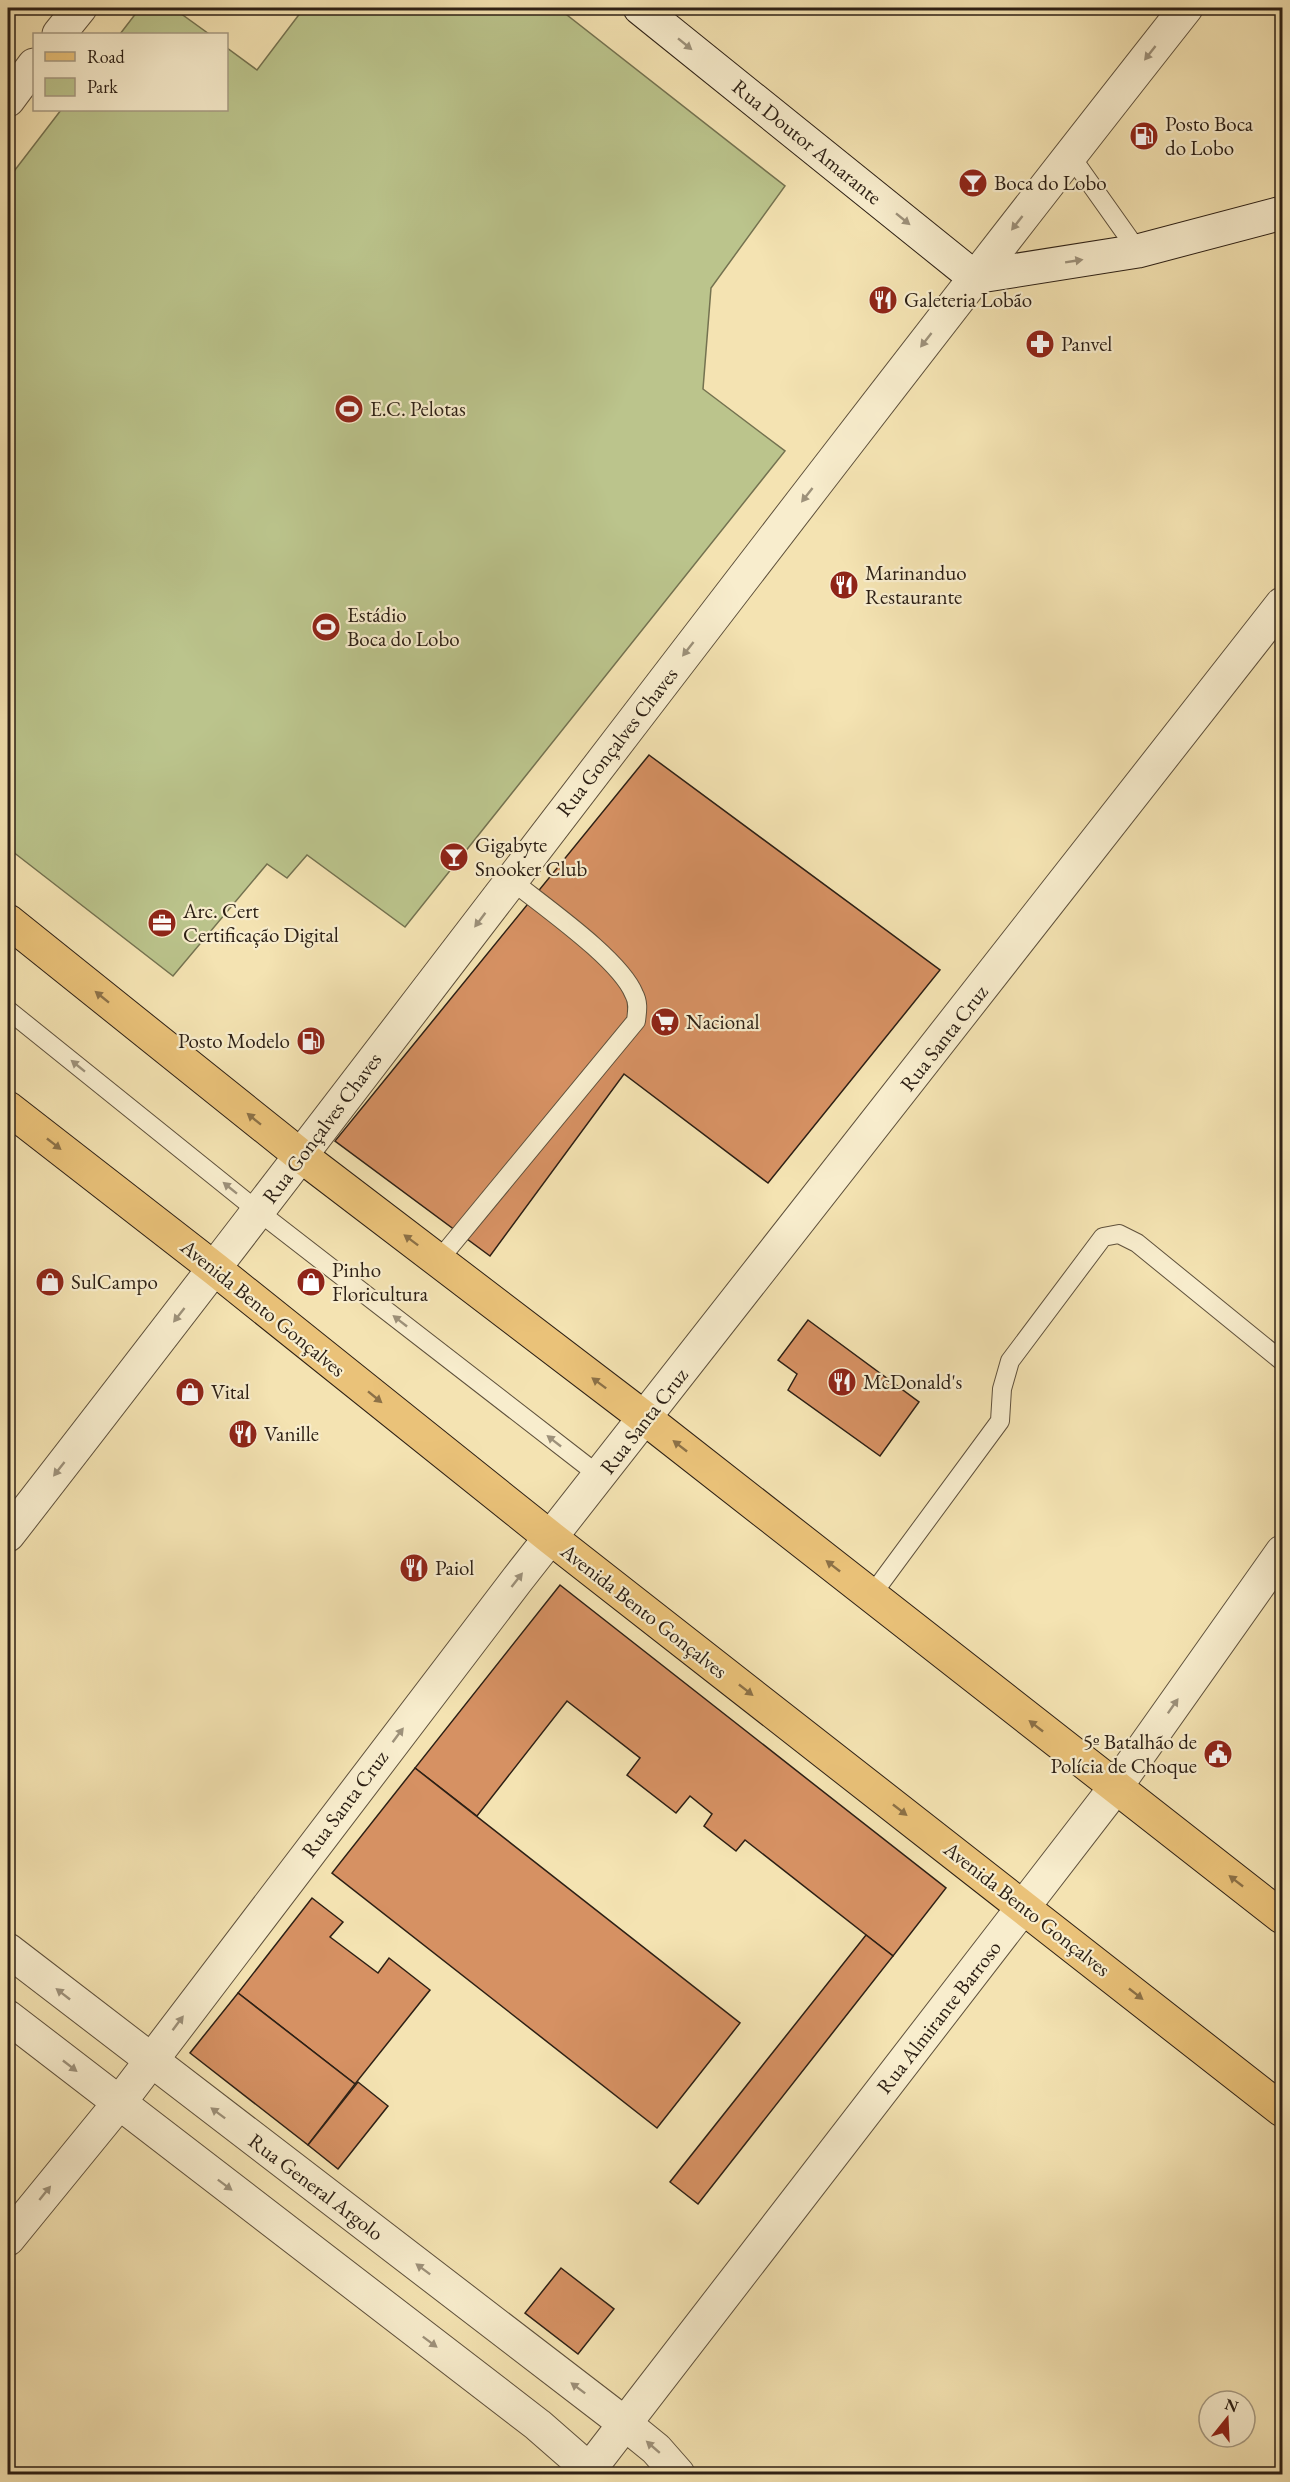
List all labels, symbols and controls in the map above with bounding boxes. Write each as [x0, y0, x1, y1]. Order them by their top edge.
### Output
legend [33, 33, 228, 111]
one-way arrow [677, 38, 693, 51]
text: Road [87, 45, 126, 68]
one-way arrow [1145, 46, 1157, 61]
street label: Rua Doutor Amarante [727, 73, 888, 210]
text: Park [87, 75, 118, 98]
place label: Posto Boca do Lobo [1165, 110, 1254, 161]
fuel station icon: Posto Boca do Lobo [1128, 120, 1160, 152]
bar icon: Boca do Lobo [957, 167, 989, 199]
place label: Boca do Lobo [994, 169, 1107, 196]
one-way arrow [895, 212, 910, 225]
one-way arrow [1010, 215, 1023, 231]
one-way arrow [1064, 256, 1083, 265]
restaurant icon: Galeteria Lobão [867, 284, 899, 316]
place label: Galeteria Lobão [904, 286, 1032, 313]
pharmacy icon: Panvel [1024, 328, 1056, 360]
place label: Panvel [1061, 330, 1112, 357]
one-way arrow [919, 332, 932, 348]
sports icon: E.C. Pelotas [333, 393, 365, 425]
place label: E.C. Pelotas [370, 395, 466, 422]
one-way arrow [801, 486, 813, 502]
place label: Marinanduo Restaurante [865, 559, 967, 610]
restaurant icon: Marinanduo Restaurante [828, 569, 860, 601]
place label: Estádio Boca do Lobo [347, 601, 460, 652]
sports icon: Estádio Boca do Lobo [310, 611, 342, 643]
one-way arrow [683, 642, 695, 657]
street label: Rua Gonçalves Chaves [550, 661, 683, 822]
place label: Gigabyte Snooker Club [475, 831, 588, 882]
bar icon: Gigabyte Snooker Club [438, 841, 470, 873]
place label: Arc. Cert Certificação Digital [182, 897, 339, 948]
office icon: Arc. Cert Certificação Digital [146, 907, 178, 939]
one-way arrow [474, 912, 486, 928]
street label: Rua Santa Cruz [894, 979, 994, 1096]
one-way arrow [94, 990, 110, 1003]
supermarket icon: Nacional [649, 1006, 681, 1038]
place label: Nacional [686, 1008, 760, 1035]
fuel station icon: Posto Modelo [295, 1025, 327, 1057]
place label: Posto Modelo [178, 1027, 290, 1054]
street label: Rua Gonçalves Chaves [256, 1047, 387, 1209]
one-way arrow [70, 1060, 86, 1073]
one-way arrow [247, 1113, 262, 1125]
one-way arrow [45, 1138, 61, 1150]
one-way arrow [222, 1182, 238, 1195]
street label: Avenida Bento Gonçalves [175, 1232, 351, 1383]
one-way arrow [403, 1234, 419, 1246]
place label: Pinho Floricultura [332, 1256, 429, 1307]
shop icon: SulCampo [34, 1266, 66, 1298]
shop icon: Pinho Floricultura [295, 1266, 327, 1298]
place label: SulCampo [71, 1268, 158, 1295]
one-way arrow [172, 1307, 185, 1323]
one-way arrow [392, 1315, 408, 1328]
street label: Rua Santa Cruz [594, 1362, 694, 1479]
restaurant icon: McDonald's [826, 1366, 858, 1398]
place label: McDonald's [863, 1368, 963, 1395]
shop icon: Vital [174, 1376, 206, 1408]
place label: Vital [211, 1378, 250, 1405]
one-way arrow [592, 1378, 607, 1390]
one-way arrow [367, 1391, 383, 1404]
restaurant icon: Vanille [227, 1418, 259, 1450]
place label: Vanille [264, 1420, 319, 1447]
one-way arrow [547, 1435, 562, 1447]
one-way arrow [672, 1439, 688, 1452]
one-way arrow [54, 1461, 66, 1476]
street label: Avenida Bento Gonçalves [555, 1536, 733, 1684]
restaurant icon: Paiol [398, 1552, 430, 1584]
place label: Paiol [435, 1554, 474, 1581]
one-way arrow [826, 1561, 841, 1573]
one-way arrow [510, 1573, 522, 1588]
one-way arrow [738, 1684, 754, 1697]
one-way arrow [1167, 1698, 1179, 1713]
one-way arrow [1028, 1719, 1044, 1732]
one-way arrow [392, 1727, 405, 1743]
place label: 5º Batalhão de Polícia de Choque [1051, 1728, 1197, 1779]
public building icon: 5º Batalhão de Polícia de Choque [1202, 1738, 1234, 1770]
street label: Rua Santa Cruz [295, 1744, 394, 1863]
one-way arrow [892, 1804, 908, 1816]
street label: Avenida Bento Gonçalves [938, 1834, 1116, 1982]
one-way arrow [1228, 1874, 1244, 1887]
street label: Rua Almirante Barroso [870, 1935, 1007, 2099]
one-way arrow [56, 1988, 71, 2000]
one-way arrow [1128, 1988, 1144, 2001]
one-way arrow [171, 2016, 183, 2031]
one-way arrow [62, 2060, 78, 2073]
one-way arrow [210, 2106, 226, 2119]
street label: Rua General Argolo [243, 2127, 389, 2246]
one-way arrow [217, 2178, 233, 2191]
one-way arrow [38, 2186, 50, 2201]
one-way arrow [415, 2263, 431, 2276]
one-way arrow [422, 2335, 437, 2347]
one-way arrow [570, 2381, 586, 2394]
north arrow [1197, 2389, 1257, 2449]
text: N [1222, 2393, 1241, 2417]
one-way arrow [646, 2441, 661, 2454]

